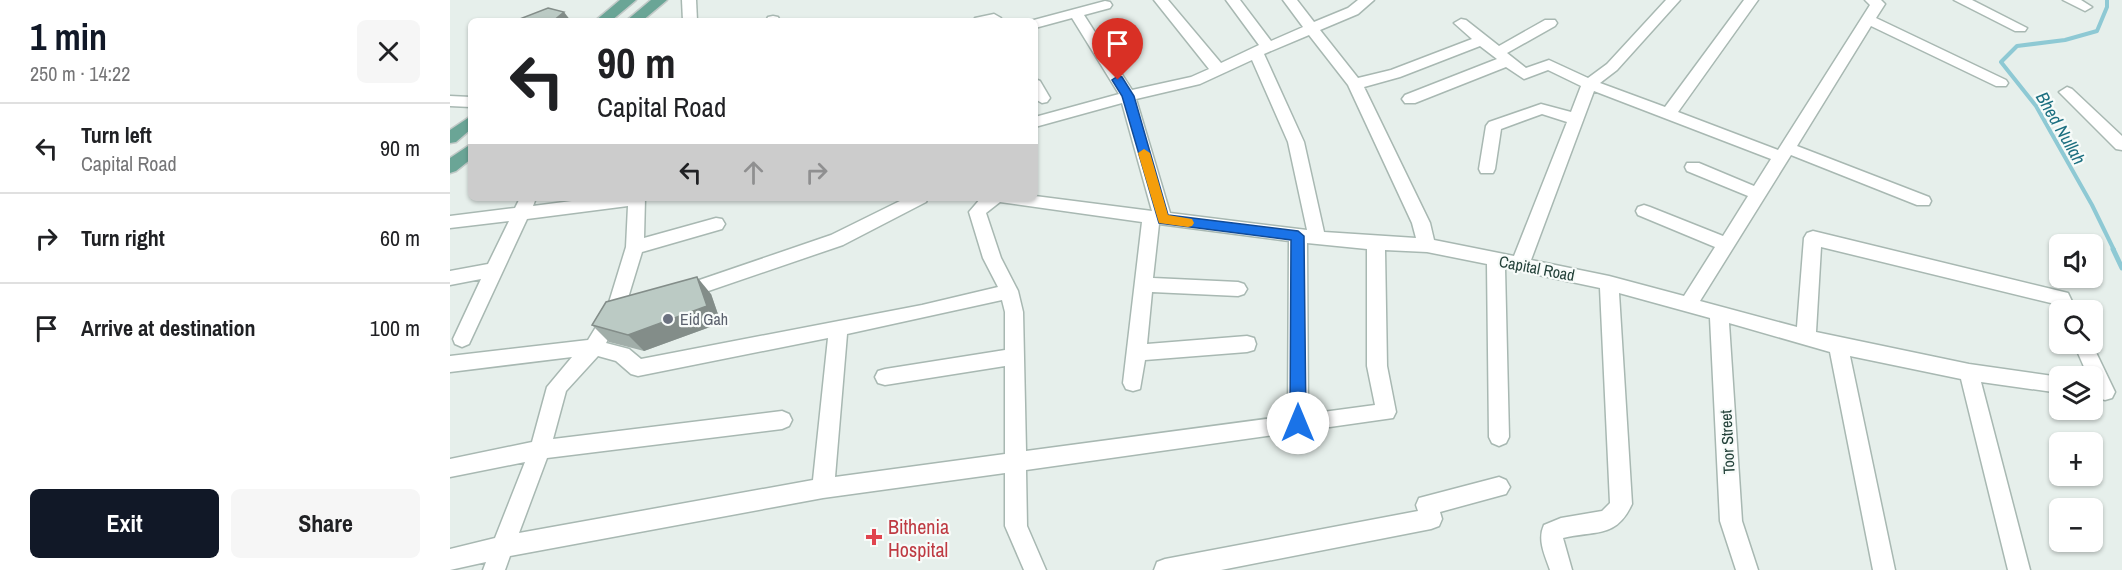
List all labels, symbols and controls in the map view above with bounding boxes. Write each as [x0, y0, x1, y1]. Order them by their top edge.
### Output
text: 1 min [30, 13, 107, 61]
pin [1092, 18, 1143, 80]
button: close [357, 20, 420, 83]
icon: arrive [1101, 27, 1134, 60]
text: 90 m [597, 35, 676, 91]
icon: left [498, 42, 576, 120]
text: 250 m · 14:22 [30, 60, 130, 87]
water label: Bhed Nullah [2030, 87, 2092, 169]
text: Capital Road [597, 89, 726, 125]
text: Turn left [81, 120, 152, 150]
icon: left [30, 132, 63, 165]
text: 90 m [380, 133, 420, 163]
text: Capital Road [81, 150, 177, 177]
icon: left [674, 156, 707, 189]
icon: ahead [737, 156, 770, 189]
icon: right [800, 156, 833, 189]
icon: right [30, 222, 63, 255]
text: Turn right [81, 223, 165, 253]
text: 60 m [380, 223, 420, 253]
map controls [2049, 234, 2103, 552]
button: sound [2049, 234, 2103, 288]
street label: Capital Road [1497, 250, 1577, 286]
button: search [2049, 300, 2103, 354]
place label: Eid Gah [680, 308, 728, 330]
icon: arrive [30, 312, 63, 345]
marker: Eid Gah [661, 312, 675, 326]
text: Arrive at destination [81, 313, 255, 343]
text: 100 m [370, 313, 420, 343]
button: layers [2049, 366, 2103, 420]
position arrow [1266, 391, 1330, 455]
street label: Toor Street [1714, 409, 1740, 475]
button: + [2049, 432, 2103, 486]
button: Exit [30, 489, 219, 558]
button: Share [231, 489, 420, 558]
button: − [2049, 498, 2103, 552]
place label: Bithenia Hospital [888, 513, 949, 563]
marker: Bithenia Hospital [865, 528, 883, 546]

